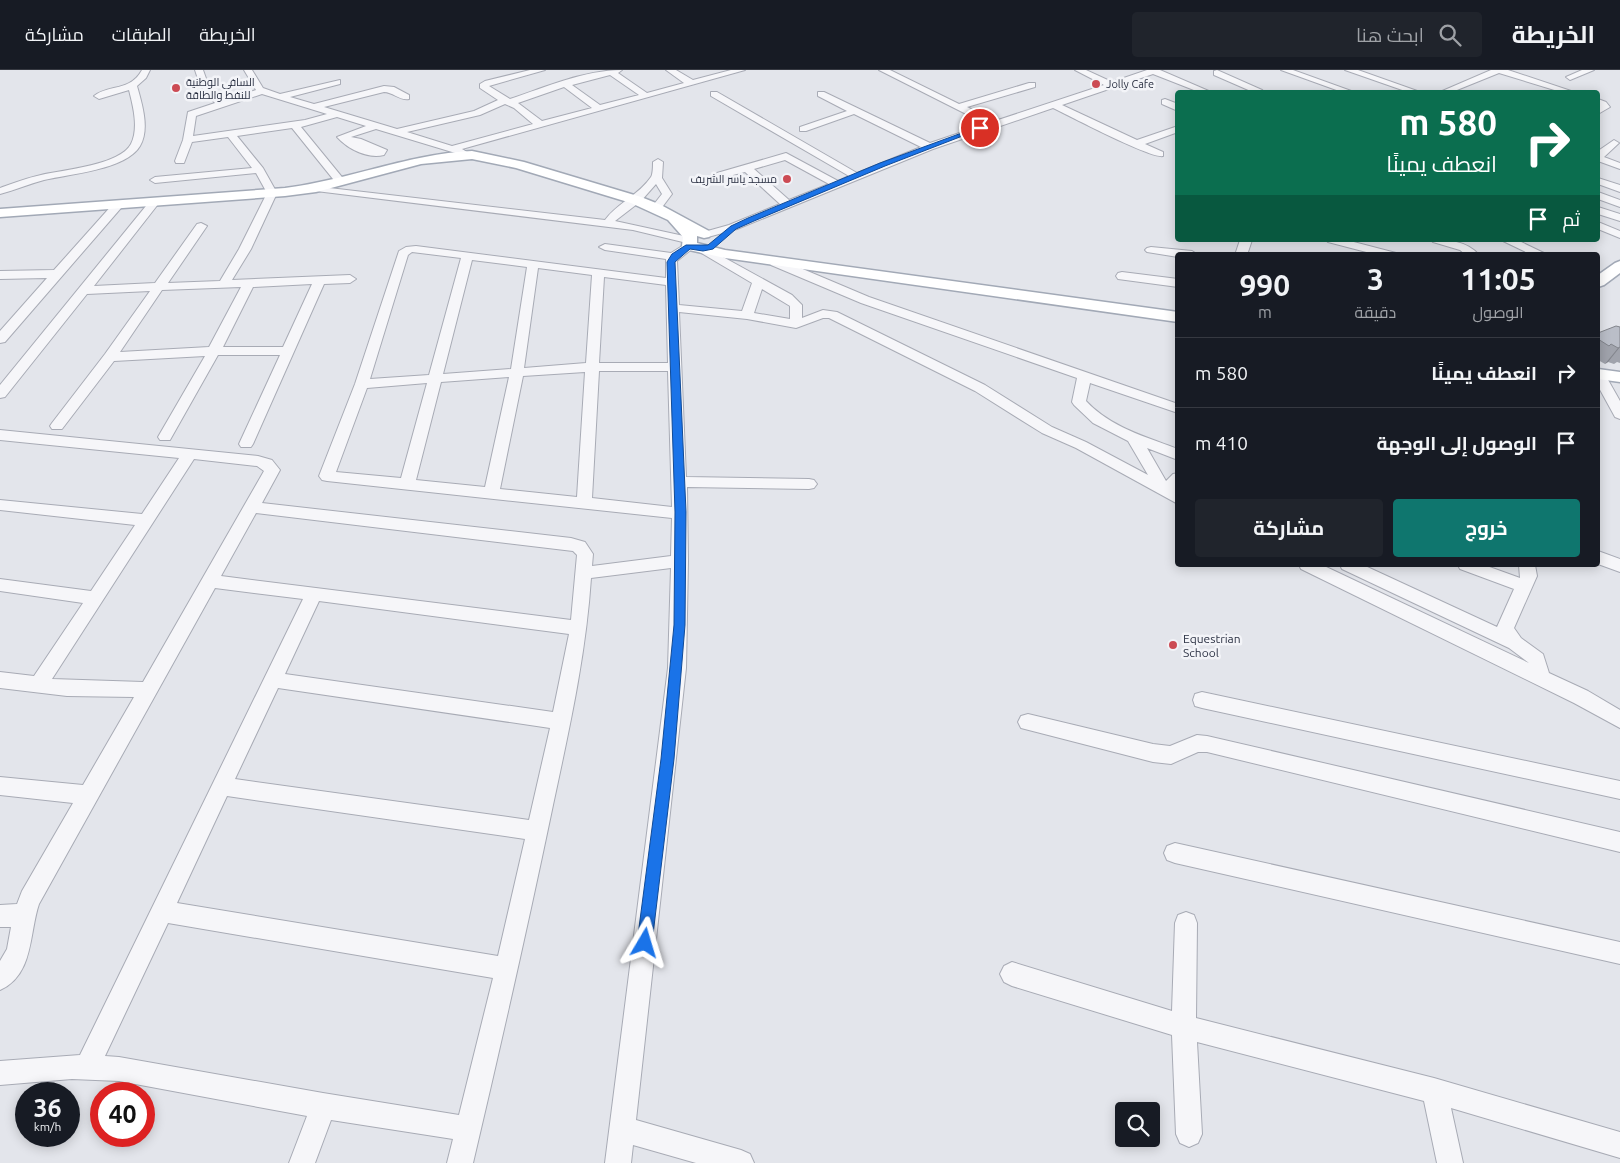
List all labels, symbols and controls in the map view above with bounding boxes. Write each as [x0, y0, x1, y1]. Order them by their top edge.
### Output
search box [1132, 12, 1482, 57]
icon: search [1436, 21, 1464, 49]
text: الخريطة [1512, 21, 1595, 48]
text: مشاركة [25, 24, 84, 44]
text: الطبقات [112, 24, 171, 44]
text: الخريطة [199, 24, 256, 44]
text: ابحث هنا [1356, 24, 1424, 46]
place label: السافي الوطنية للنفط والطاقة [186, 76, 255, 102]
marker: Jolly Cafe [1090, 78, 1102, 90]
place label: Jolly Cafe [1106, 78, 1154, 90]
marker: السافي الوطنية للنفط والطاقة [170, 82, 182, 94]
text: 580 m [1399, 102, 1497, 142]
pin [959, 107, 1001, 149]
icon: right [1515, 110, 1580, 175]
icon: arrive [966, 114, 994, 142]
text: انعطف يمينًا [1386, 151, 1497, 176]
place label: مسجد ياسر الشريف [691, 173, 777, 186]
marker: مسجد ياسر الشريف [781, 173, 793, 185]
icon: arrive [1524, 205, 1552, 233]
text: ثم [1562, 208, 1580, 230]
text: 3 [1367, 262, 1384, 296]
text: 11:05 [1461, 262, 1536, 296]
text: 990 [1239, 268, 1290, 302]
text: m [1258, 303, 1272, 321]
text: دقيقة [1355, 303, 1396, 321]
text: الوصول [1473, 303, 1524, 321]
icon: right [1552, 359, 1580, 387]
text: 580 m [1195, 362, 1248, 384]
text: انعطف يمينًا [1431, 362, 1537, 384]
icon: arrive [1552, 429, 1580, 457]
text: 410 m [1195, 432, 1248, 454]
text: الوصول إلى الوجهة [1377, 432, 1537, 454]
button: مشاركة [1195, 499, 1383, 557]
button: خروج [1393, 499, 1580, 557]
place label: Equestrian School [1183, 632, 1241, 659]
marker: Equestrian School [1167, 639, 1179, 651]
position arrow [618, 916, 670, 968]
speed limit sign: 40 [90, 1082, 155, 1147]
text: 36 [33, 1094, 62, 1122]
map controls [1115, 1102, 1160, 1147]
button: search [1115, 1102, 1160, 1147]
text: km/h [34, 1120, 61, 1133]

